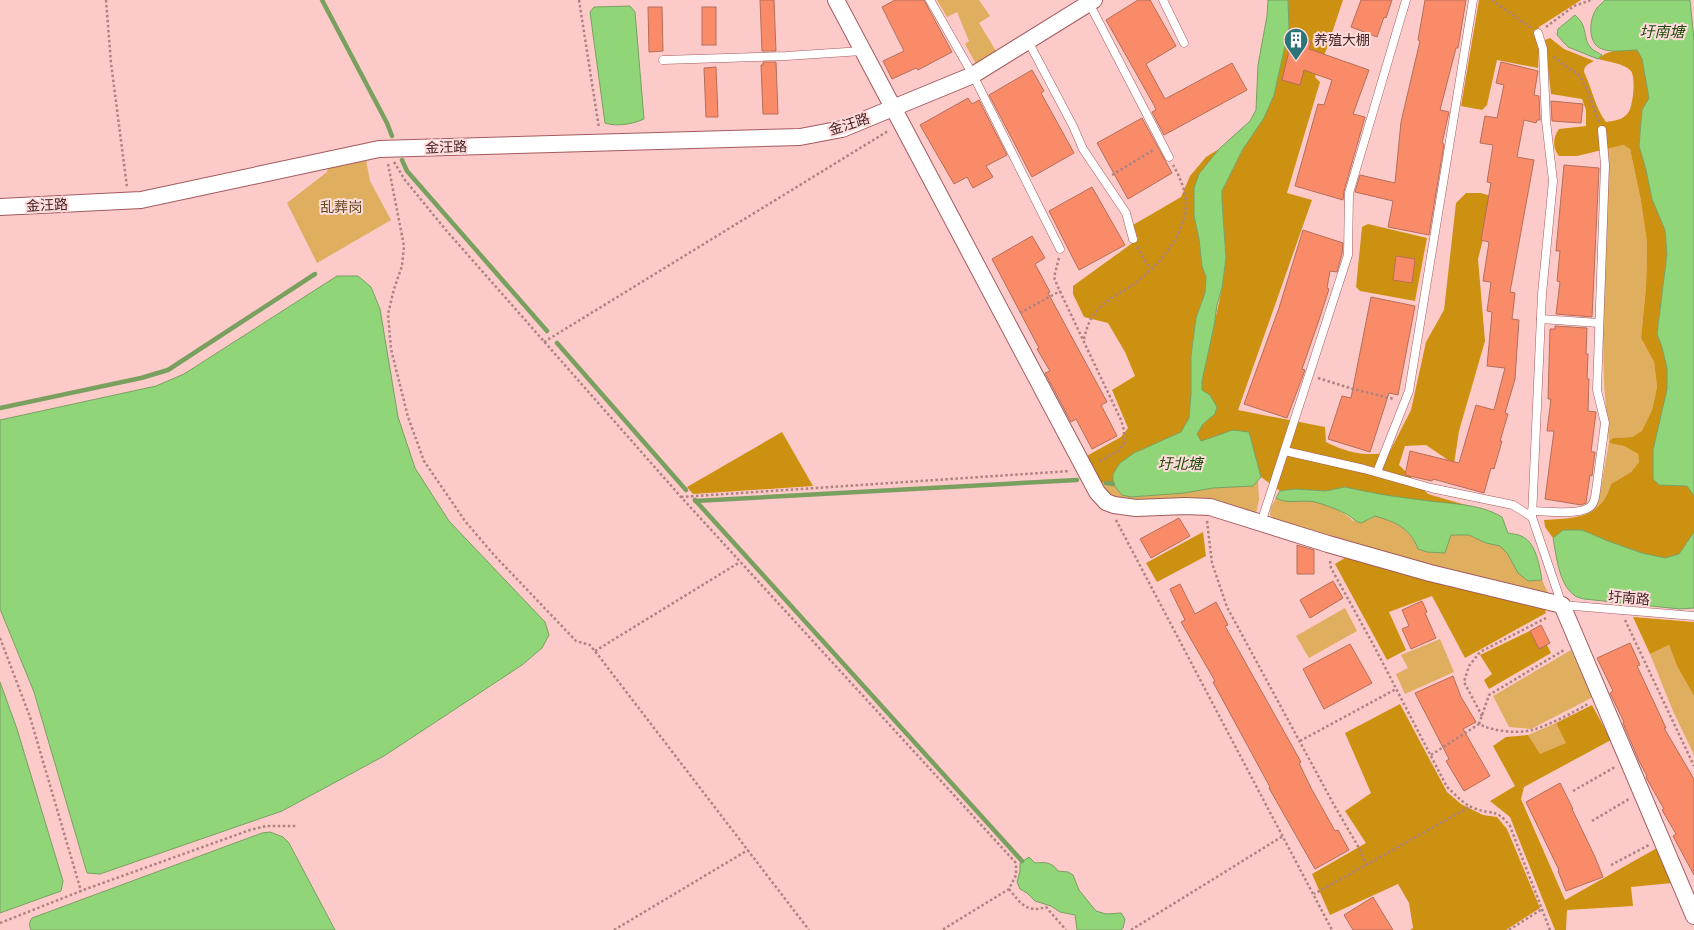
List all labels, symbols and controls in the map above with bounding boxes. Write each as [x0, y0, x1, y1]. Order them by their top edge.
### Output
water label: 圩南塘 [1639, 22, 1687, 42]
building icon: 养殖大棚 [1283, 27, 1309, 61]
place label: 养殖大棚 [1314, 31, 1370, 49]
street label: 金汪路 [826, 109, 872, 139]
street label: 金汪路 [425, 137, 467, 157]
street label: 金汪路 [26, 195, 68, 215]
park label: 乱葬岗 [320, 198, 362, 216]
water label: 圩北塘 [1157, 454, 1205, 474]
street label: 圩南路 [1607, 587, 1651, 609]

